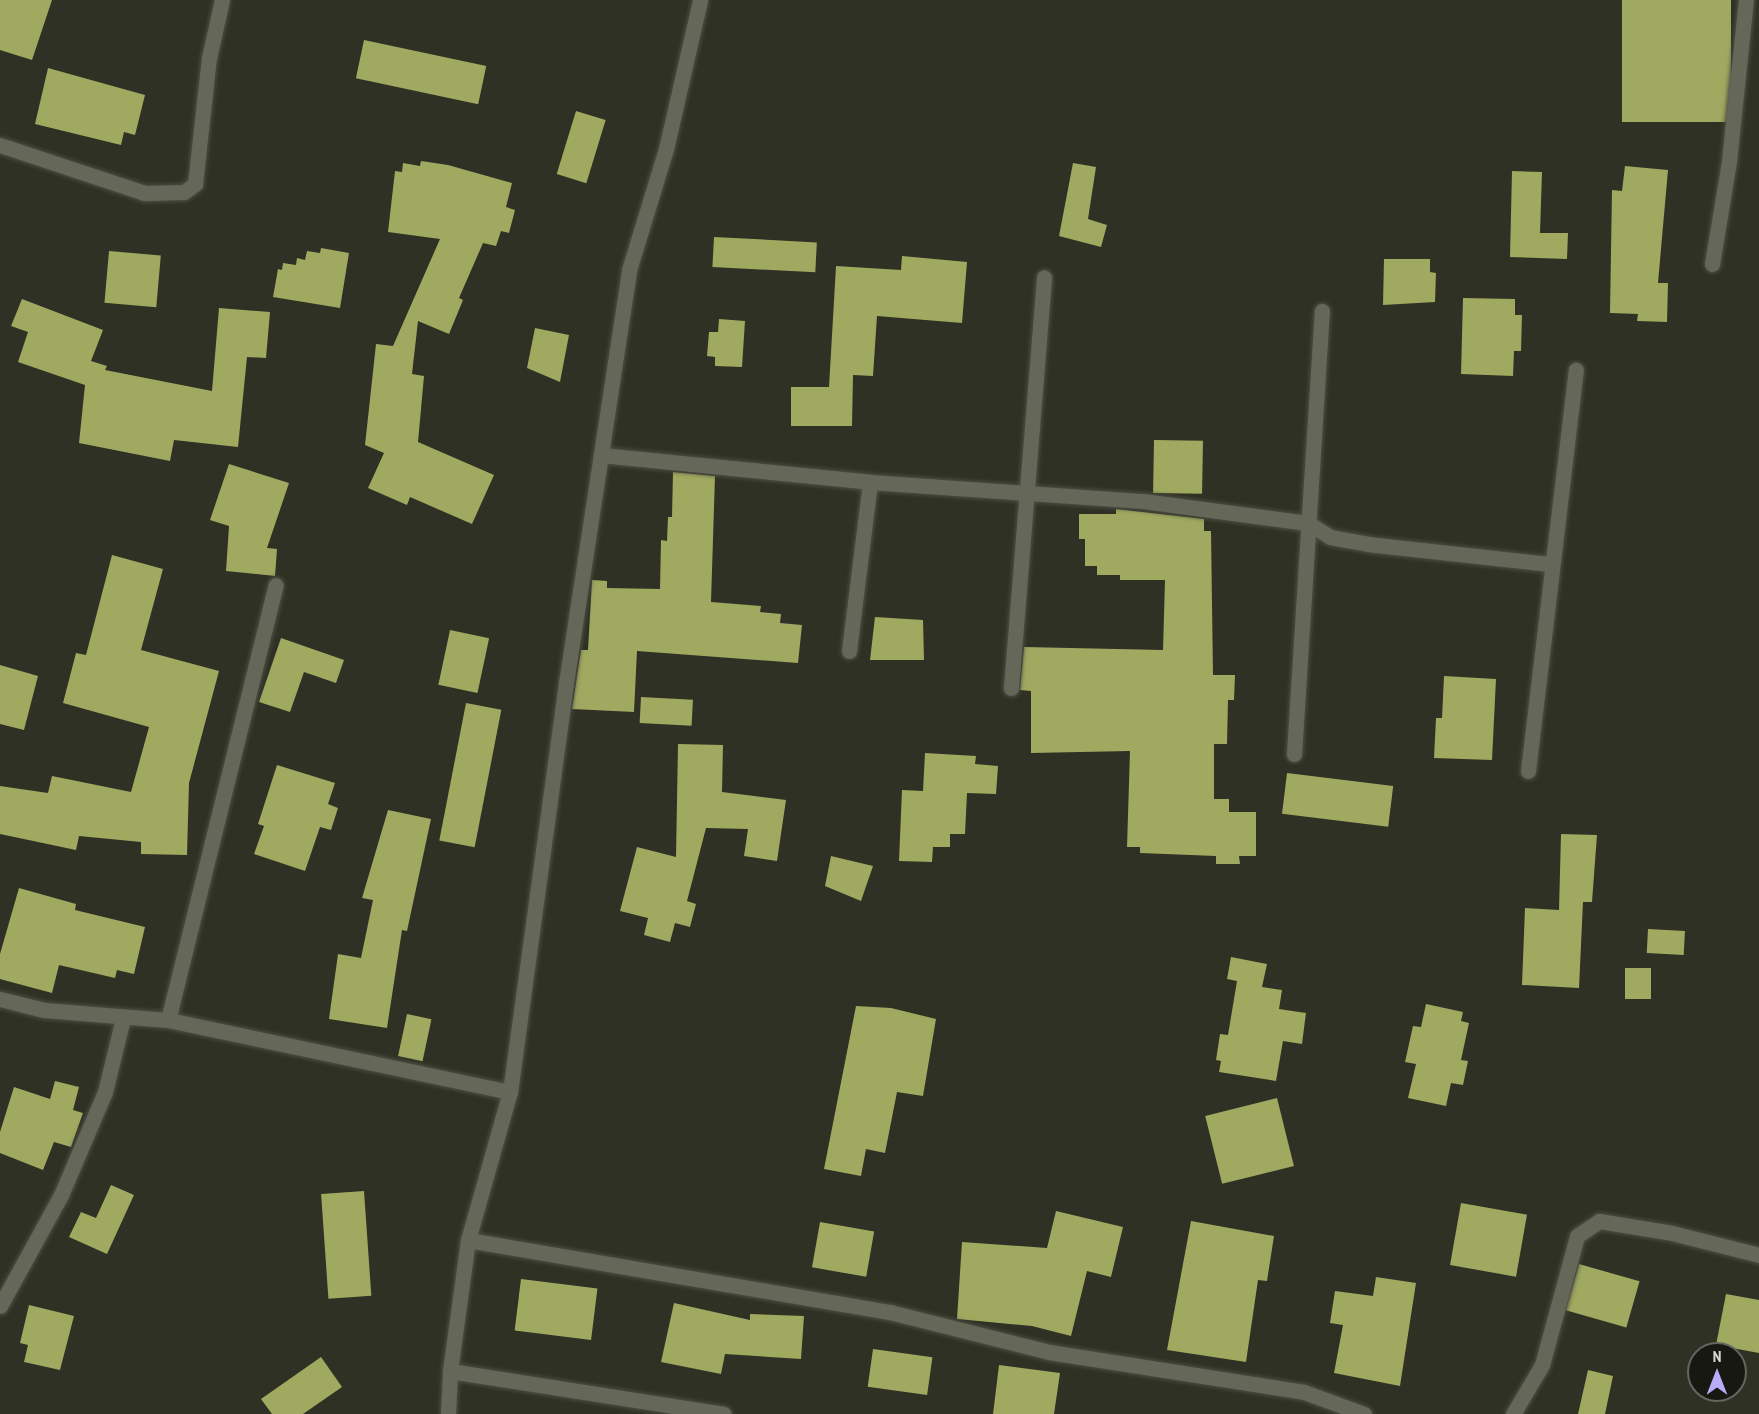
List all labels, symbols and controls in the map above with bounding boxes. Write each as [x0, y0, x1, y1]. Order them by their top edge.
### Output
north arrow [1687, 1342, 1747, 1402]
text: N [1713, 1346, 1721, 1366]

